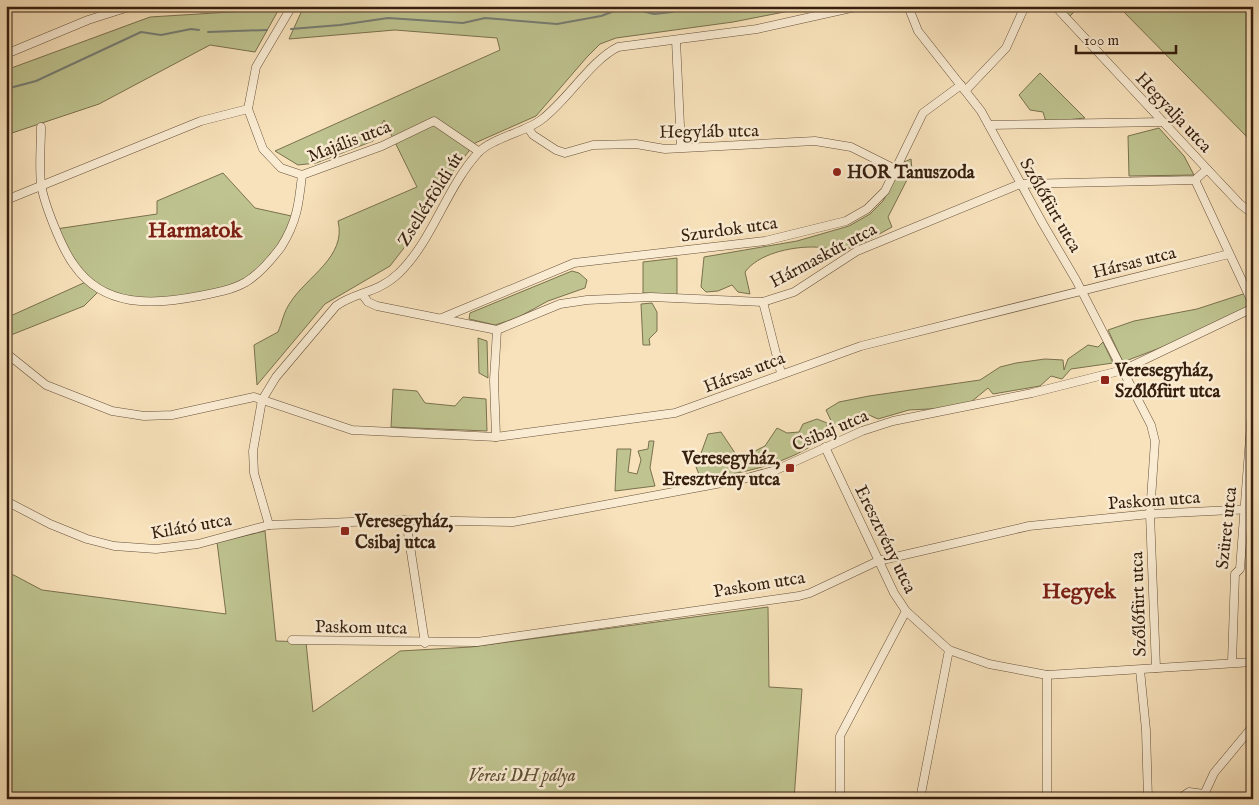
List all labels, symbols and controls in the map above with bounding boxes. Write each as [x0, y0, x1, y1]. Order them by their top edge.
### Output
scale bar [1076, 22, 1176, 54]
text: 100 m [1084, 31, 1120, 50]
street label: Hegyalja utca [1130, 68, 1216, 158]
street label: Majális utca [304, 116, 395, 169]
street label: Hegyláb utca [659, 120, 759, 145]
street label: Zsellérföldi út [393, 148, 469, 251]
street label: Szőlőfürt utca [1013, 154, 1086, 257]
place label: HOR Tanuszoda [847, 162, 976, 185]
marker: HOR Tanuszoda [831, 166, 843, 178]
street label: Szurdok utca [679, 212, 779, 249]
district label: Harmatok [148, 217, 243, 245]
street label: Hármaskút utca [766, 218, 881, 294]
street label: Hársas utca [1090, 242, 1179, 285]
street label: Hársas utca [701, 347, 789, 399]
place label: Veresegyház, Szőlőfürt utca [1114, 360, 1221, 404]
marker: Veresegyház, Szőlőfürt utca [1099, 374, 1111, 386]
street label: Csibaj utca [789, 405, 872, 458]
place label: Veresegyház, Eresztvény utca [662, 448, 781, 492]
marker: Veresegyház, Eresztvény utca [784, 462, 796, 474]
street label: Eresztvény utca [849, 482, 921, 598]
street label: Szüret utca [1212, 486, 1243, 571]
street label: Paskom utca [1107, 487, 1201, 516]
street label: Kilátó utca [149, 509, 234, 546]
place label: Veresegyház, Csibaj utca [354, 511, 453, 555]
marker: Veresegyház, Csibaj utca [339, 525, 351, 537]
street label: Szőlőfürt utca [1126, 551, 1153, 657]
street label: Paskom utca [712, 567, 807, 604]
district label: Hegyek [1042, 578, 1117, 606]
street label: Paskom utca [315, 616, 408, 641]
park label: Veresi DH pálya [468, 765, 576, 788]

